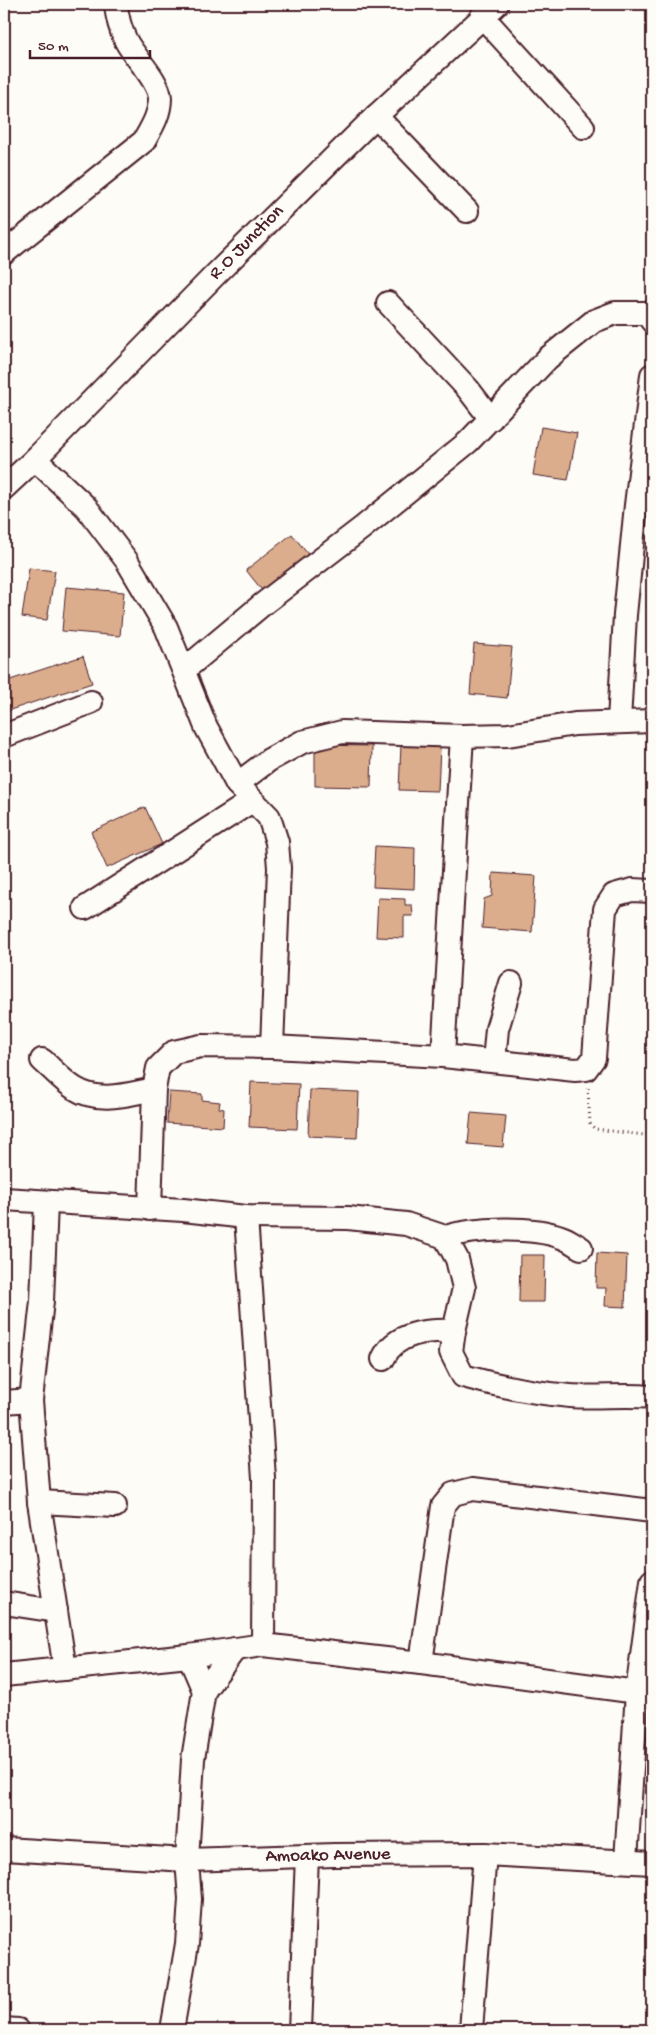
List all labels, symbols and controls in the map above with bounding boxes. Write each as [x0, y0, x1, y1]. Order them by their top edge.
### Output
scale bar [30, 28, 150, 60]
text: 50 m [38, 38, 69, 56]
street label: R.O Junction [205, 201, 289, 285]
street label: Amoako Avenue [265, 1843, 391, 1869]

